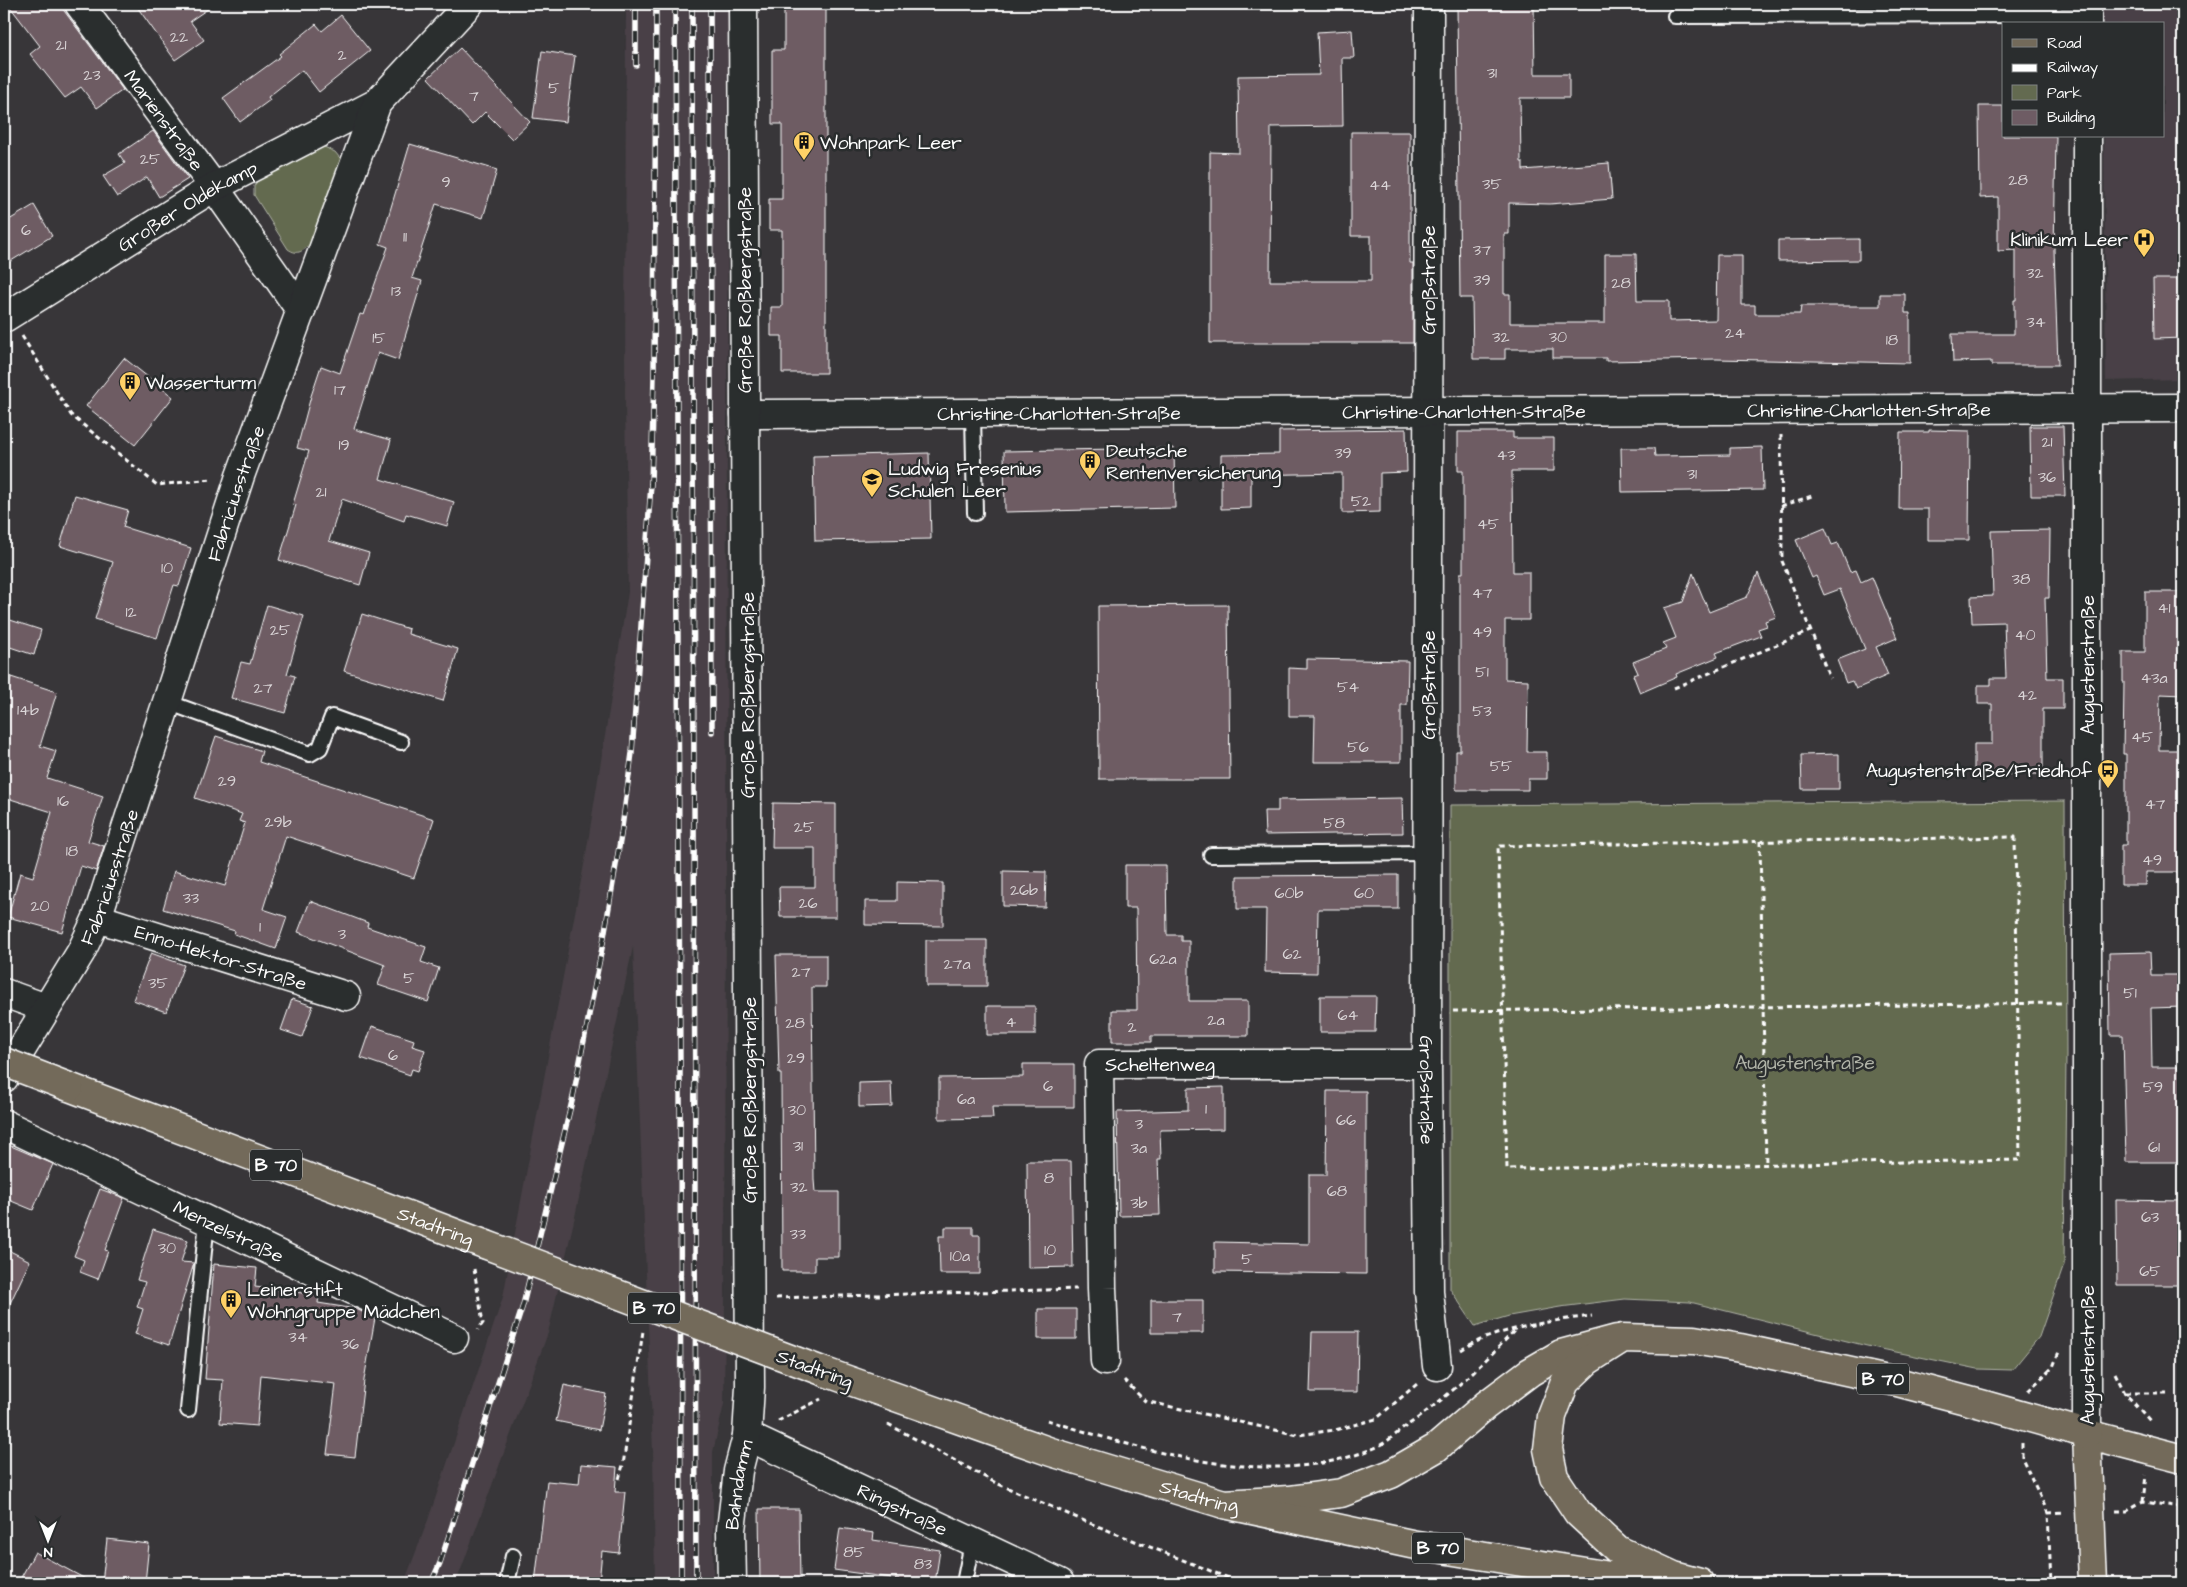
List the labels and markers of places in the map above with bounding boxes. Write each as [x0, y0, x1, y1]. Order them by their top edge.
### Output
building icon: Wohnpark Leer [792, 130, 816, 161]
place label: Wohnpark Leer [820, 130, 962, 157]
place label: Klinikum Leer [2010, 227, 2129, 254]
hospital icon: Klinikum Leer [2132, 227, 2156, 258]
building icon: Wasserturm [118, 370, 142, 401]
place label: Wasserturm [146, 370, 256, 397]
place label: Deutsche Rentenversicherung [1106, 438, 1281, 488]
building icon: Deutsche Rentenversicherung [1078, 449, 1102, 480]
place label: Ludwig Fresenius Schulen Leer [888, 456, 1041, 505]
school or university icon: Ludwig Fresenius Schulen Leer [860, 467, 884, 498]
place label: Augustenstraße/Friedhof [1866, 758, 2093, 786]
bus stop icon: Augustenstraße/Friedhof [2096, 758, 2120, 789]
place label: Leinerstift Wohngruppe Mädchen [247, 1277, 440, 1327]
building icon: Leinerstift Wohngruppe Mädchen [219, 1288, 243, 1319]

